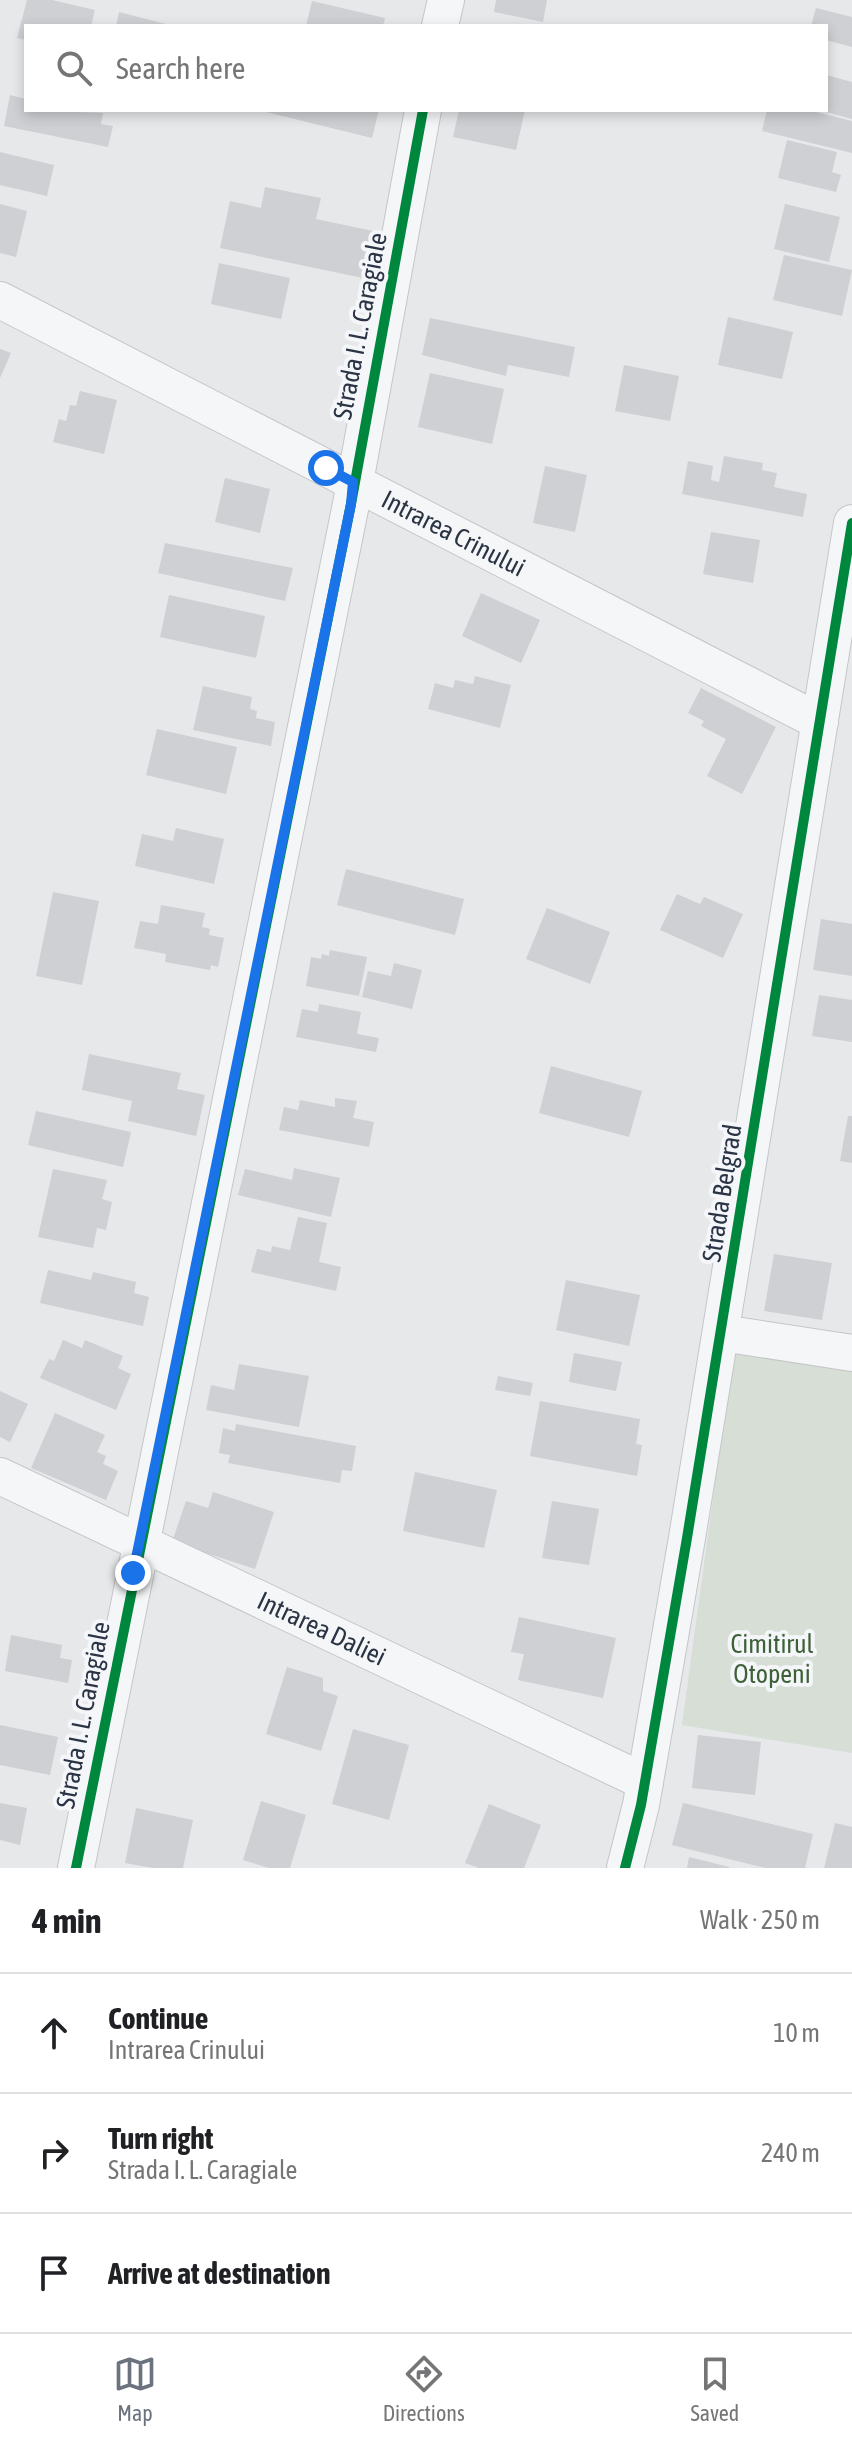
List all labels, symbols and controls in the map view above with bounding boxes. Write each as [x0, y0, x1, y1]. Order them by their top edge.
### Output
search box [24, 24, 828, 112]
icon: search [52, 46, 96, 90]
text: Search here [116, 51, 245, 85]
street label: Strada I. L. Caragiale [327, 230, 393, 422]
route start [308, 450, 344, 486]
street label: Intrarea Crinului [377, 484, 530, 583]
street label: Strada Belgrad [696, 1122, 748, 1264]
route end [115, 1555, 151, 1591]
street label: Intrarea Daliei [253, 1585, 391, 1672]
street label: Strada I. L. Caragiale [50, 1619, 116, 1811]
park label: Cimitirul Otopeni [731, 1629, 814, 1689]
text: 4 min [32, 1901, 101, 1940]
text: Walk · 250 m [700, 1905, 820, 1935]
text: Continue [108, 2001, 208, 2035]
icon: ahead [32, 2011, 76, 2055]
text: 10 m [773, 2018, 820, 2048]
text: Intrarea Crinului [108, 2035, 265, 2065]
text: Turn right [108, 2121, 214, 2155]
icon: right [32, 2131, 76, 2175]
text: 240 m [761, 2138, 820, 2168]
text: Strada I. L. Caragiale [108, 2155, 297, 2185]
icon: arrive [32, 2251, 76, 2295]
text: Arrive at destination [108, 2256, 330, 2290]
tab: Map [113, 2352, 157, 2426]
tab: Directions [383, 2352, 465, 2426]
tab: Saved [690, 2352, 739, 2426]

